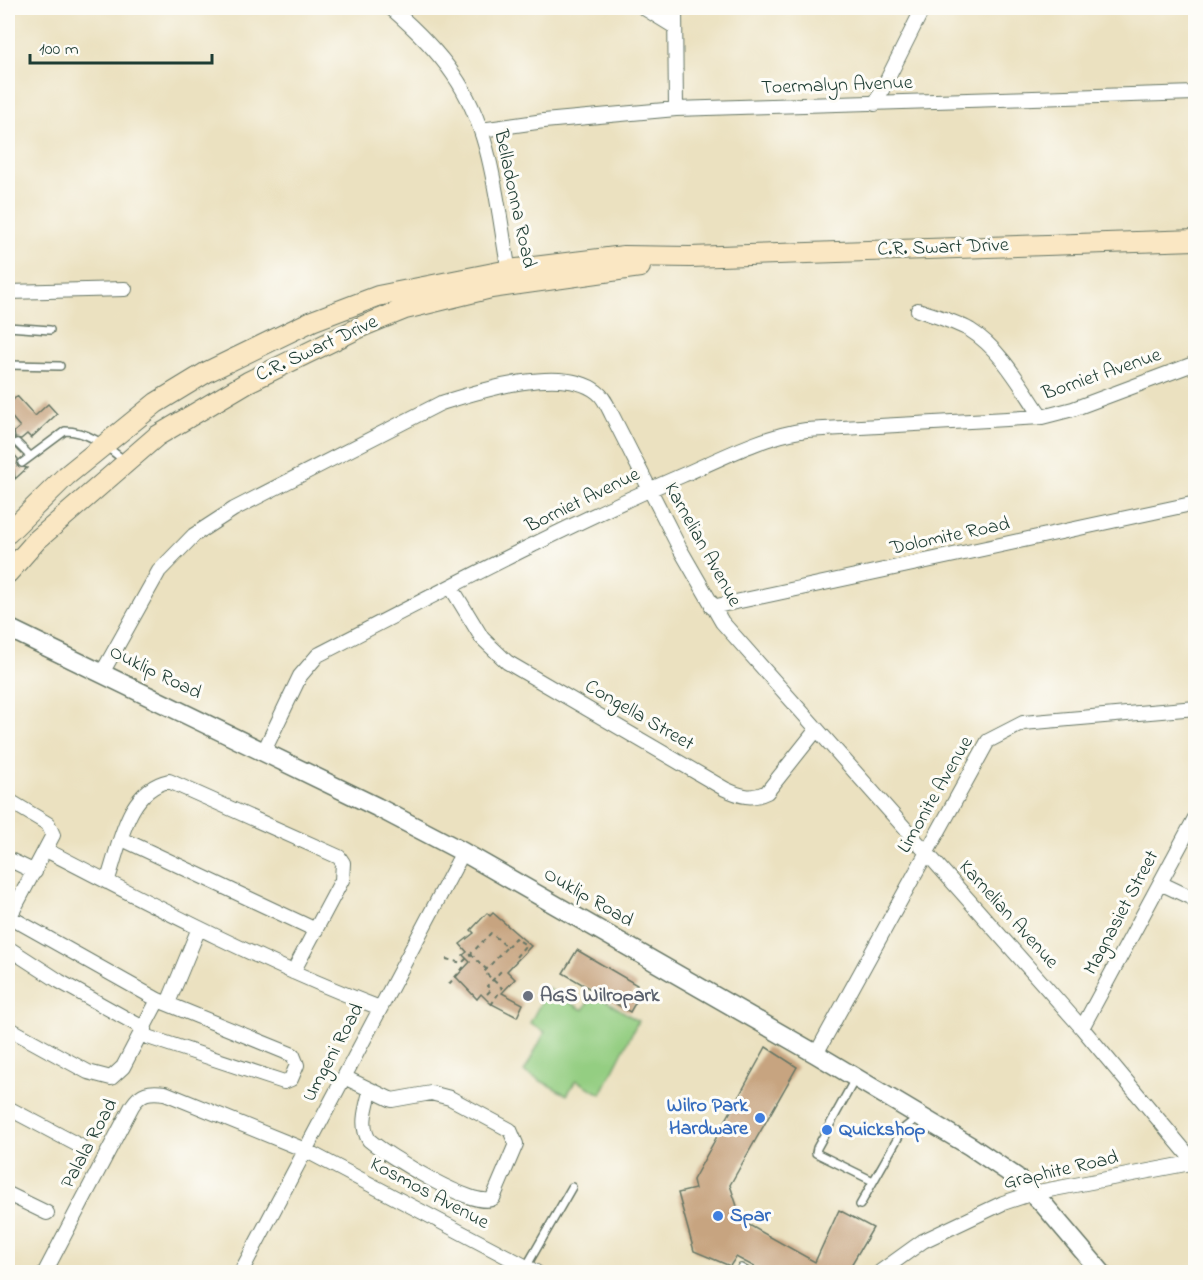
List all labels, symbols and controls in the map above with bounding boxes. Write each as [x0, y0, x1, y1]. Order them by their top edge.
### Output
scale bar [30, 27, 212, 65]
text: 100 m [39, 37, 79, 63]
street label: Toermalyn Avenue [761, 69, 913, 103]
street label: Belladonna Road [485, 126, 543, 271]
street label: C.R. Swart Drive [877, 231, 1009, 265]
street label: C.R. Swart Drive [251, 308, 383, 390]
street label: Borniet Avenue [1038, 341, 1165, 409]
street label: Borniet Avenue [520, 461, 645, 542]
street label: Karnelian Avenue [656, 478, 748, 612]
street label: Dolomite Road [887, 510, 1012, 564]
street label: Ouklip Road [104, 638, 206, 708]
street label: Congella Street [578, 673, 699, 760]
street label: Limonite Avenue [891, 731, 981, 859]
street label: Magnasiet Street [1077, 845, 1168, 981]
street label: Karnelian Avenue [951, 854, 1065, 976]
street label: Ouklip Road [538, 861, 638, 935]
place label: AGS Wilropark [540, 982, 661, 1011]
marker: AGS Wilropark [521, 989, 535, 1003]
street label: Umgeni Road [296, 998, 373, 1108]
place label: Wilro Park Hardware [667, 1092, 749, 1144]
street label: Palala Road [54, 1094, 126, 1194]
marker: Wilro Park Hardware [753, 1111, 767, 1125]
place label: Quickshop [839, 1116, 926, 1145]
marker: Quickshop [820, 1123, 834, 1137]
street label: Graphite Road [1001, 1144, 1121, 1198]
street label: Kosmos Avenue [364, 1150, 494, 1238]
place label: Spar [730, 1202, 772, 1231]
marker: Spar [711, 1209, 725, 1223]

